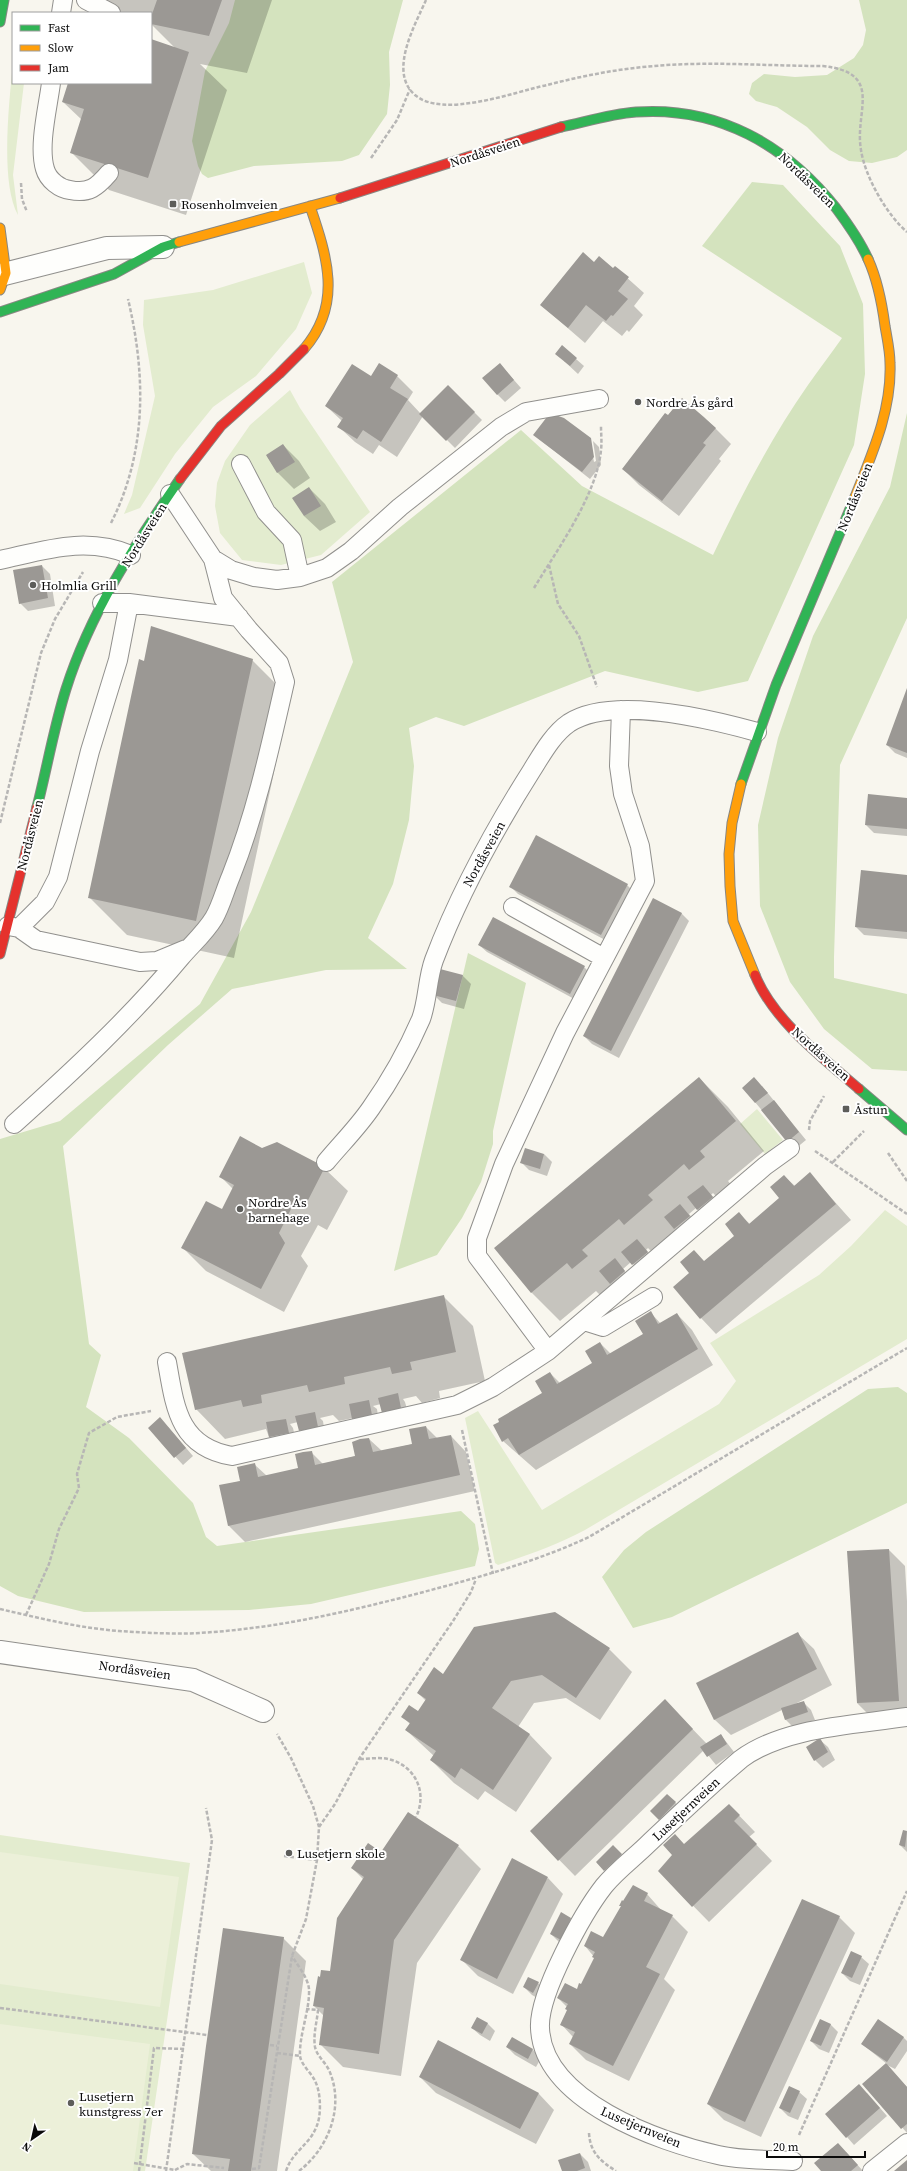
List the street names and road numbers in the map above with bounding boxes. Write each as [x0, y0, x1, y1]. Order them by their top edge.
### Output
street label: Nordåsveien [448, 133, 522, 171]
street label: Nordåsveien [775, 149, 839, 211]
street label: Nordåsveien [833, 460, 877, 534]
street label: Nordåsveien [118, 500, 171, 570]
street label: Nordåsveien [13, 798, 47, 872]
street label: Nordåsveien [459, 818, 509, 890]
street label: Nordåsveien [788, 1023, 854, 1085]
street label: Nordåsveien [98, 1657, 172, 1683]
street label: Lusetjernveien [649, 1773, 723, 1845]
street label: Lusetjernveien [598, 2102, 684, 2152]

